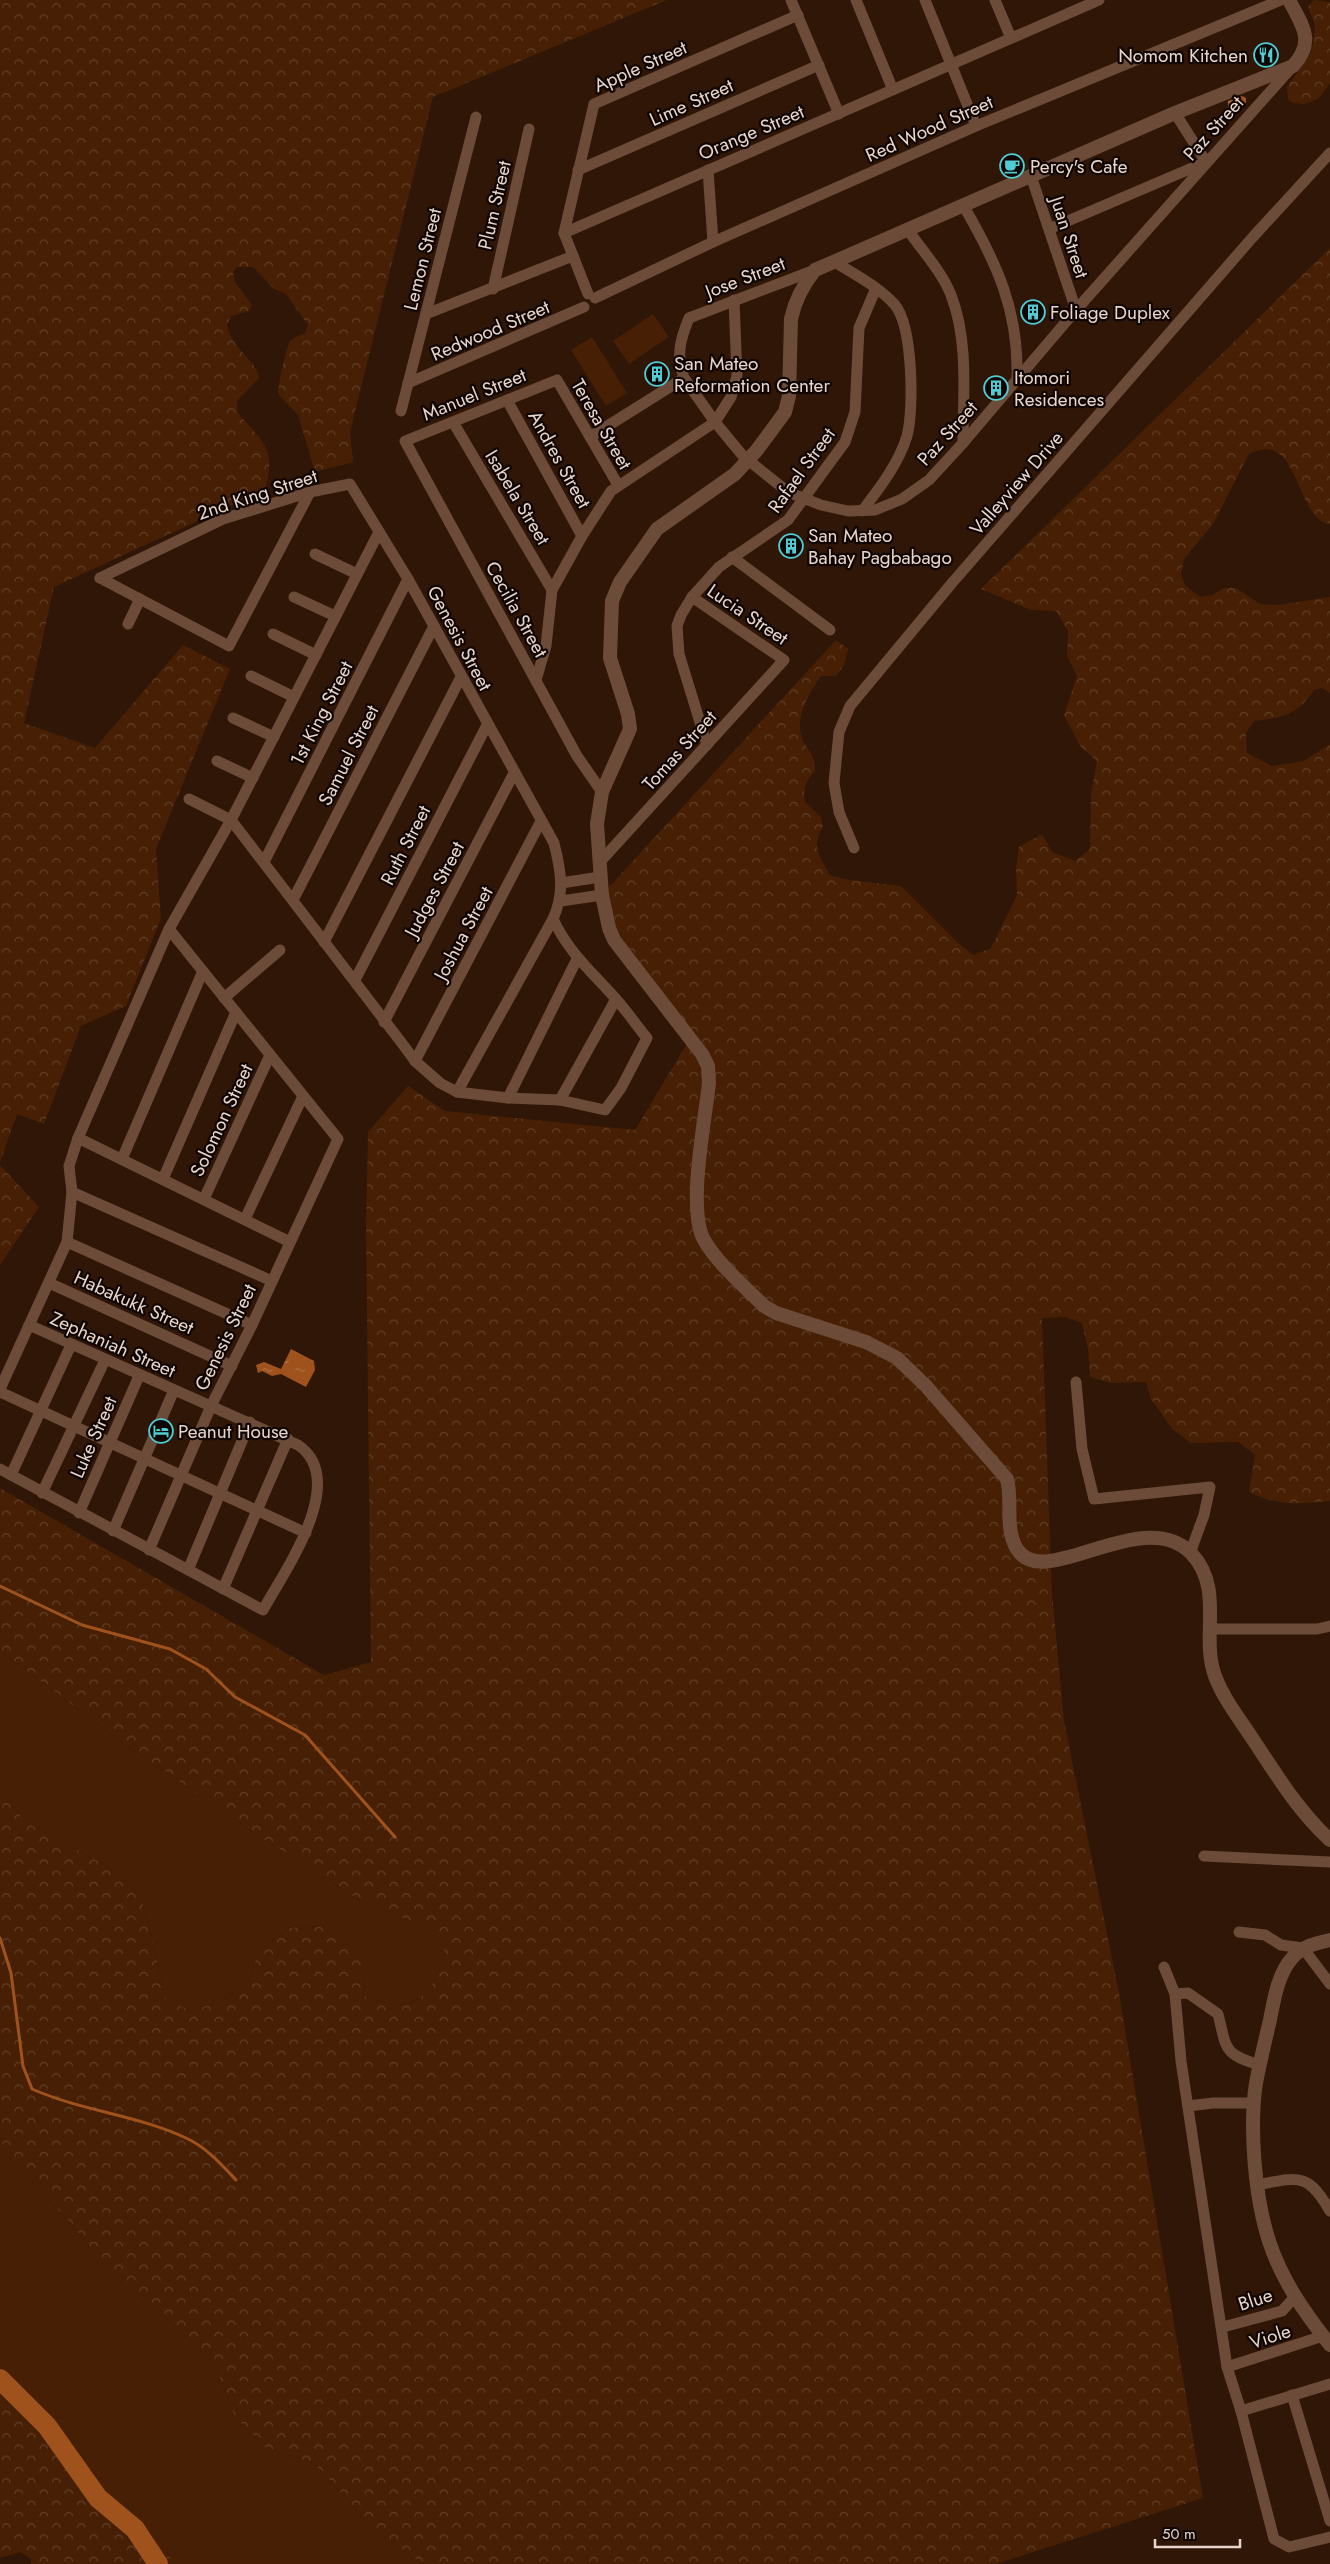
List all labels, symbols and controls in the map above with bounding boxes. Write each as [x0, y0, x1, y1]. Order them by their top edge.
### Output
street label: Apple Street [589, 34, 691, 99]
place label: Nomom Kitchen [1118, 42, 1248, 69]
restaurant icon: Nomom Kitchen [1253, 42, 1279, 68]
street label: Lime Street [645, 72, 738, 133]
street label: Red Wood Street [861, 88, 998, 169]
street label: Paz Street [1177, 90, 1250, 167]
street label: Orange Street [694, 98, 809, 167]
cafe icon: Percy's Cafe [999, 153, 1025, 179]
place label: Percy's Cafe [1030, 153, 1128, 180]
street label: Plum Street [471, 158, 518, 252]
street label: Juan Street [1043, 190, 1096, 282]
street label: Lemon Street [397, 205, 448, 313]
street label: Jose Street [699, 250, 789, 306]
street label: Redwood Street [427, 293, 554, 368]
building icon: Foliage Duplex [1020, 299, 1046, 325]
place label: Foliage Duplex [1050, 299, 1170, 326]
place label: San Mateo Reformation Center [674, 350, 830, 399]
street label: Manuel Street [418, 361, 530, 428]
building icon: San Mateo Reformation Center [644, 361, 670, 387]
place label: Itomori Residences [1014, 364, 1104, 413]
street label: Teresa Street [565, 374, 639, 475]
building icon: Itomori Residences [983, 375, 1009, 401]
street label: Paz Street [911, 395, 984, 472]
street label: Andres Street [522, 405, 598, 513]
street label: Rafael Street [761, 422, 842, 518]
street label: Valleyview Drive [963, 425, 1070, 541]
street label: Isabela Street [479, 445, 557, 550]
street label: 2nd King Street [194, 462, 321, 527]
place label: San Mateo Bahay Pagbabago [808, 522, 952, 571]
building icon: San Mateo Bahay Pagbabago [778, 533, 804, 559]
street label: Cecilia Street [479, 556, 554, 663]
street label: Lucia Street [702, 577, 794, 652]
street label: Genesis Street [421, 581, 499, 696]
street label: 1st King Street [284, 656, 360, 770]
street label: Samuel Street [312, 700, 386, 810]
street label: Tomas Street [636, 704, 723, 797]
street label: Ruth Street [374, 800, 437, 890]
street label: Judges Street [397, 836, 471, 944]
street label: Joshua Street [426, 881, 500, 988]
street label: Solomon Street [183, 1059, 260, 1181]
street label: Habakukk Street [70, 1264, 198, 1341]
street label: Genesis Street [188, 1279, 263, 1395]
street label: Zephaniah Street [46, 1305, 180, 1384]
street label: Luke Street [63, 1392, 124, 1482]
hotel icon: Peanut House [148, 1418, 174, 1444]
place label: Peanut House [178, 1418, 289, 1445]
street label: Blue [1234, 2281, 1276, 2318]
street label: Viole [1246, 2317, 1295, 2356]
scale bar [1155, 2516, 1240, 2548]
text: 50 m [1162, 2523, 1196, 2545]

